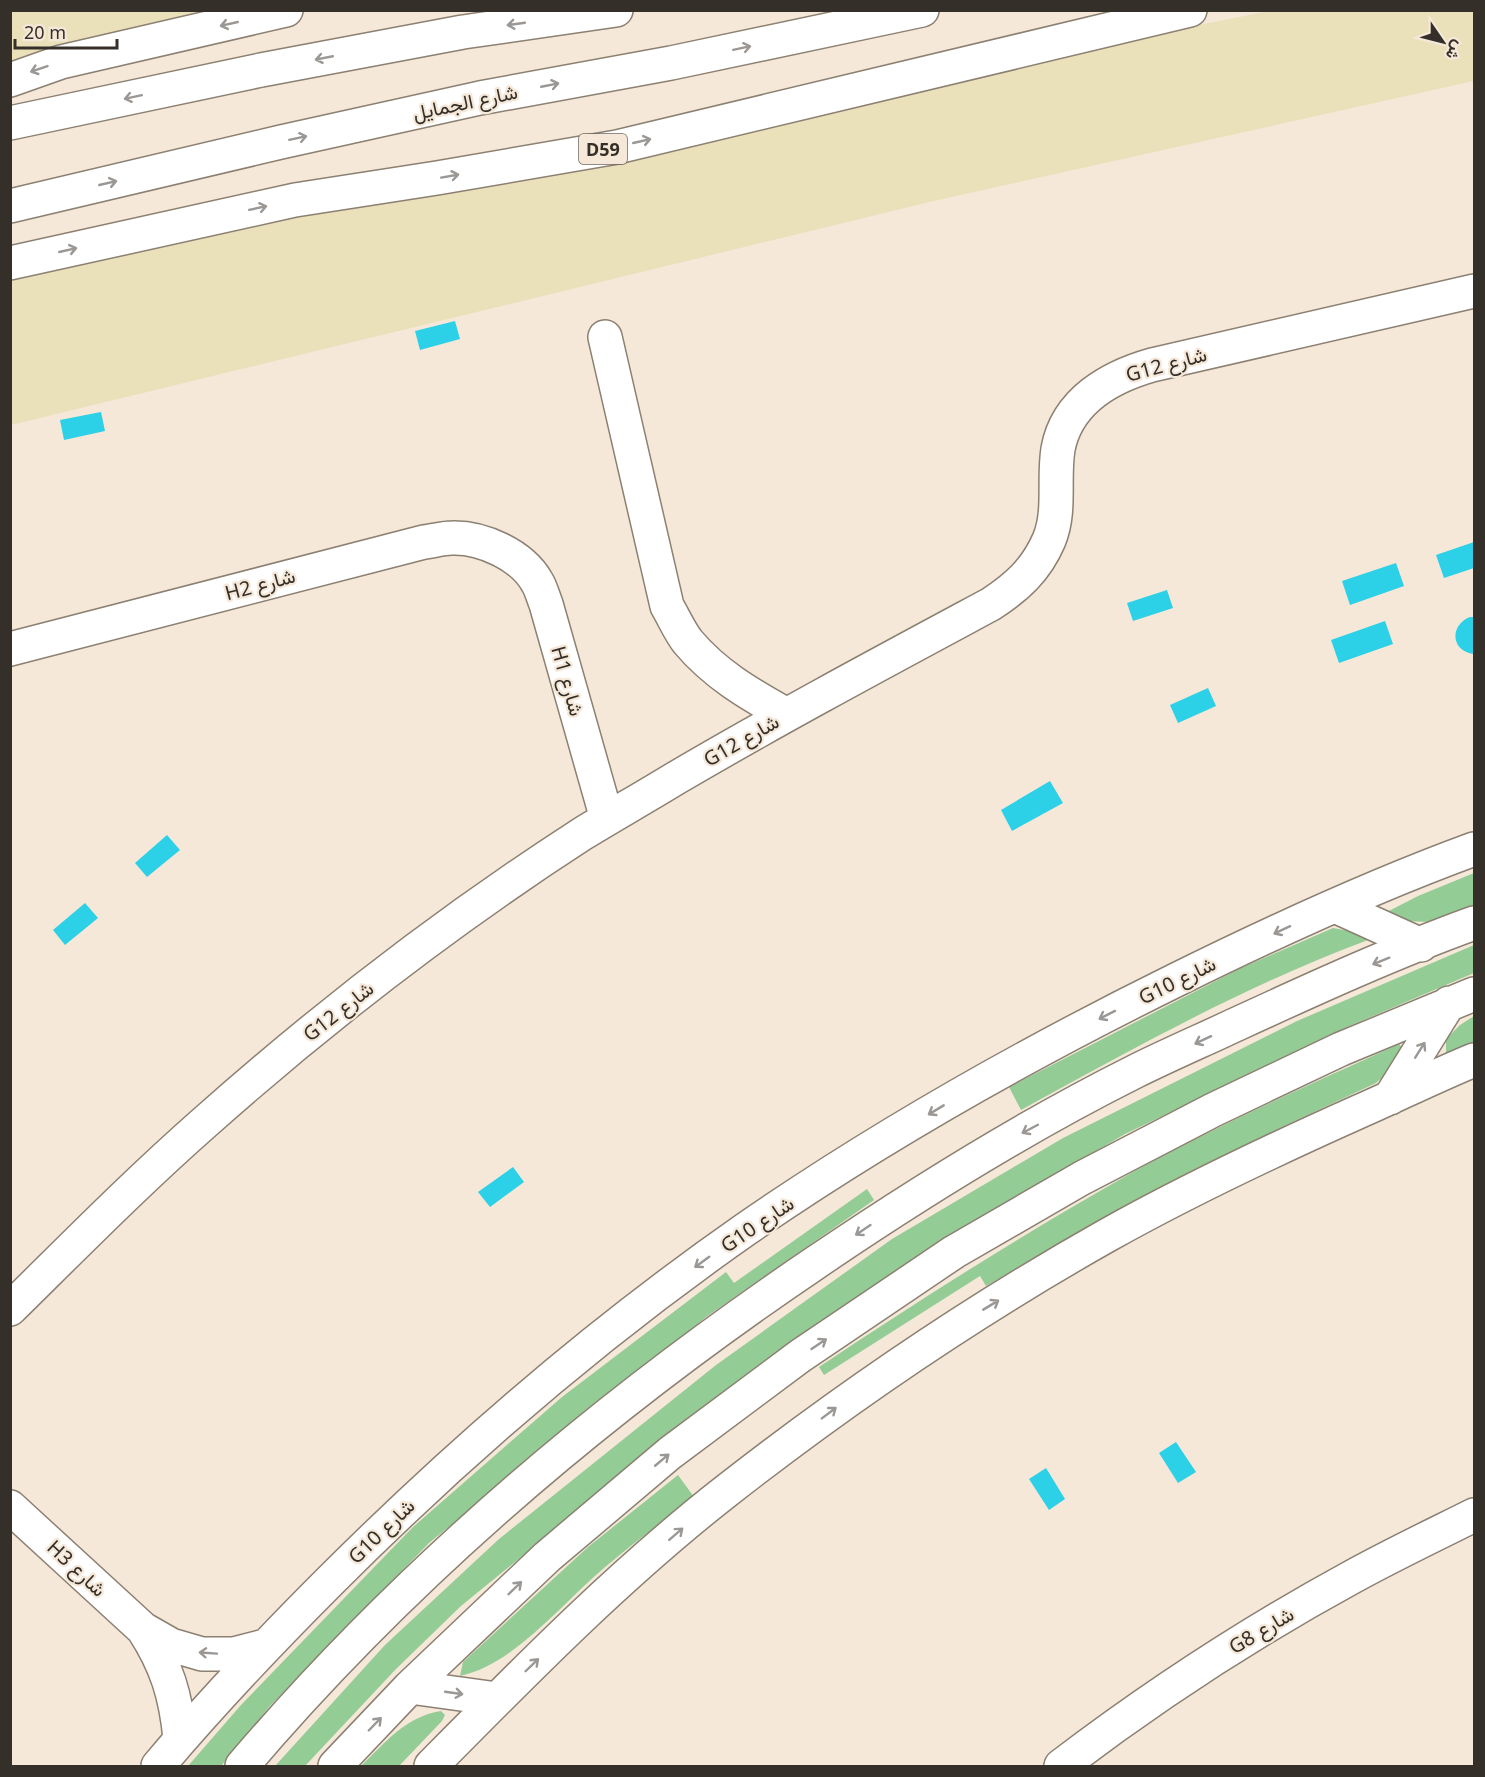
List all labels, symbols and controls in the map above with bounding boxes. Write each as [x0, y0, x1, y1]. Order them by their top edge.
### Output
scale bar [15, 12, 117, 50]
north arrow [1413, 12, 1473, 72]
one-way arrow [220, 18, 239, 30]
one-way arrow [507, 19, 527, 30]
text: 20 m [24, 20, 66, 44]
text: ش [1441, 36, 1470, 65]
one-way arrow [732, 42, 751, 53]
one-way arrow [315, 53, 335, 64]
one-way arrow [30, 65, 49, 76]
street label: شارع الجمايل [410, 78, 520, 127]
one-way arrow [540, 79, 560, 90]
one-way arrow [124, 92, 144, 103]
one-way arrow [288, 132, 307, 143]
road number: D59 [579, 134, 627, 164]
one-way arrow [632, 134, 651, 146]
one-way arrow [440, 170, 460, 181]
one-way arrow [98, 177, 117, 188]
one-way arrow [248, 201, 267, 213]
one-way arrow [57, 244, 77, 255]
street label: G12 شارع [1122, 340, 1210, 389]
street label: H2 شارع [222, 562, 298, 607]
street label: H1 شارع [544, 643, 591, 719]
street label: G12 شارع [698, 708, 784, 773]
one-way arrow [1274, 925, 1292, 937]
street label: G10 شارع [1134, 950, 1221, 1011]
one-way arrow [1373, 956, 1391, 967]
street label: G12 شارع [297, 975, 380, 1048]
one-way arrow [1098, 1010, 1116, 1021]
one-way arrow [1195, 1034, 1213, 1046]
one-way arrow [1414, 1042, 1426, 1059]
one-way arrow [928, 1104, 945, 1116]
one-way arrow [1021, 1124, 1039, 1135]
street label: G10 شارع [715, 1190, 799, 1259]
one-way arrow [856, 1224, 872, 1236]
one-way arrow [695, 1255, 711, 1268]
one-way arrow [982, 1299, 999, 1311]
one-way arrow [810, 1338, 826, 1350]
one-way arrow [820, 1407, 836, 1420]
one-way arrow [654, 1453, 669, 1467]
street label: G10 شارع [342, 1493, 421, 1570]
one-way arrow [668, 1527, 683, 1541]
street label: H3 شارع [41, 1534, 112, 1603]
one-way arrow [507, 1580, 522, 1595]
street label: G8 شارع [1223, 1600, 1299, 1661]
one-way arrow [198, 1647, 218, 1658]
one-way arrow [524, 1658, 539, 1673]
one-way arrow [443, 1688, 463, 1699]
one-way arrow [368, 1717, 382, 1732]

